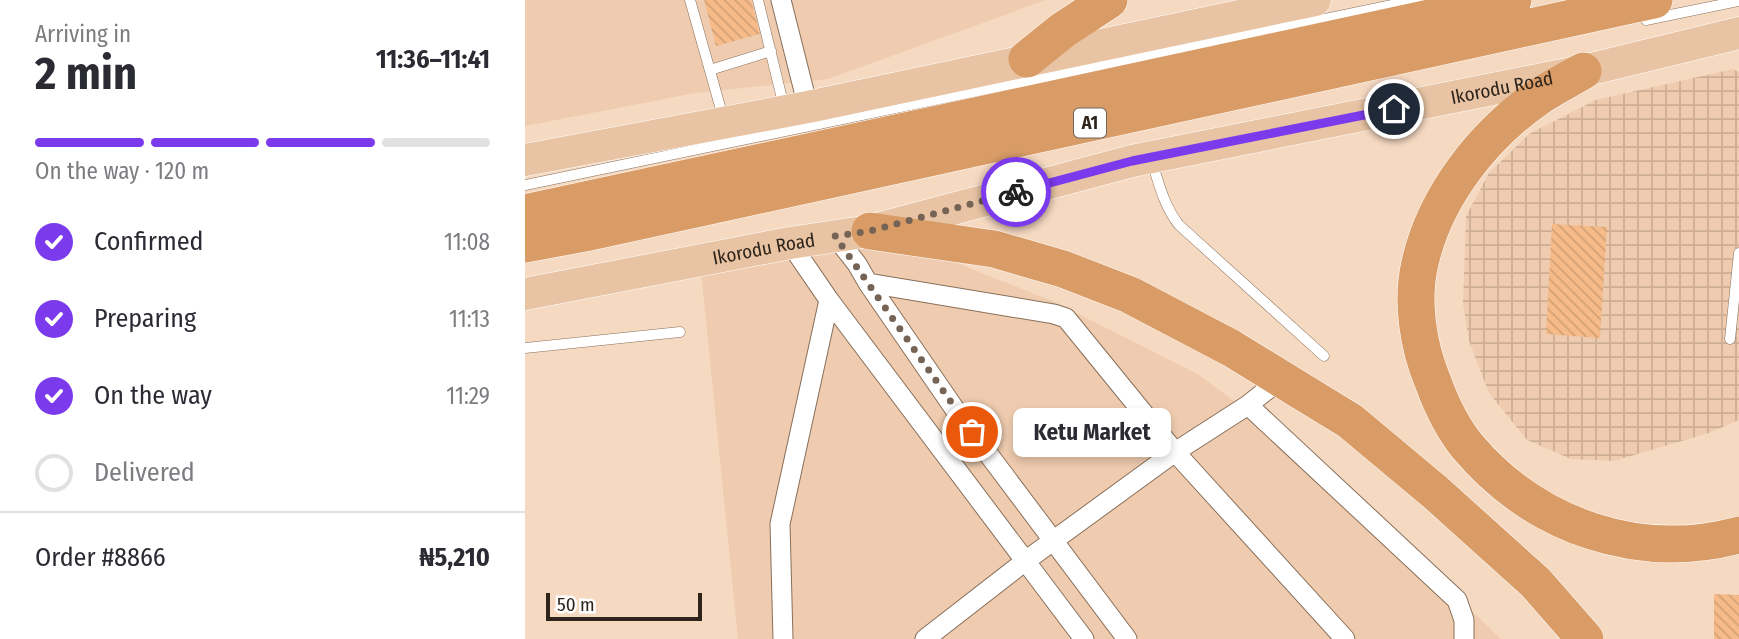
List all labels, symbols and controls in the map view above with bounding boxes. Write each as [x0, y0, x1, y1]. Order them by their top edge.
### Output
text: Arriving in [35, 20, 131, 48]
text: 11:36–11:41 [376, 44, 490, 75]
text: 2 min [35, 46, 137, 101]
street label: Ikorodu Road [1449, 66, 1555, 109]
pin [1364, 79, 1424, 139]
icon: home [1375, 90, 1413, 128]
road number: A1 [1074, 109, 1106, 138]
text: On the way · 120 m [35, 157, 209, 185]
courier [981, 157, 1051, 227]
icon: bike [997, 173, 1035, 211]
icon: check [35, 223, 73, 261]
text: Confirmed [94, 226, 204, 257]
text: 11:08 [444, 228, 490, 256]
street label: Ikorodu Road [711, 228, 817, 270]
icon: check [35, 300, 73, 338]
text: Preparing [94, 303, 196, 334]
text: 11:13 [449, 305, 490, 333]
icon: check [35, 377, 73, 415]
text: On the way [94, 380, 212, 411]
text: 11:29 [446, 382, 490, 410]
pin [942, 402, 1002, 462]
callout: Ketu Market [1014, 408, 1171, 457]
icon: bag [953, 413, 991, 451]
text: Ketu Market [1033, 418, 1151, 446]
text: Delivered [94, 457, 195, 488]
text: Order #8866 [35, 542, 166, 573]
text: ₦5,210 [419, 542, 490, 573]
scale bar [546, 590, 702, 622]
text: 50 m [557, 593, 595, 616]

